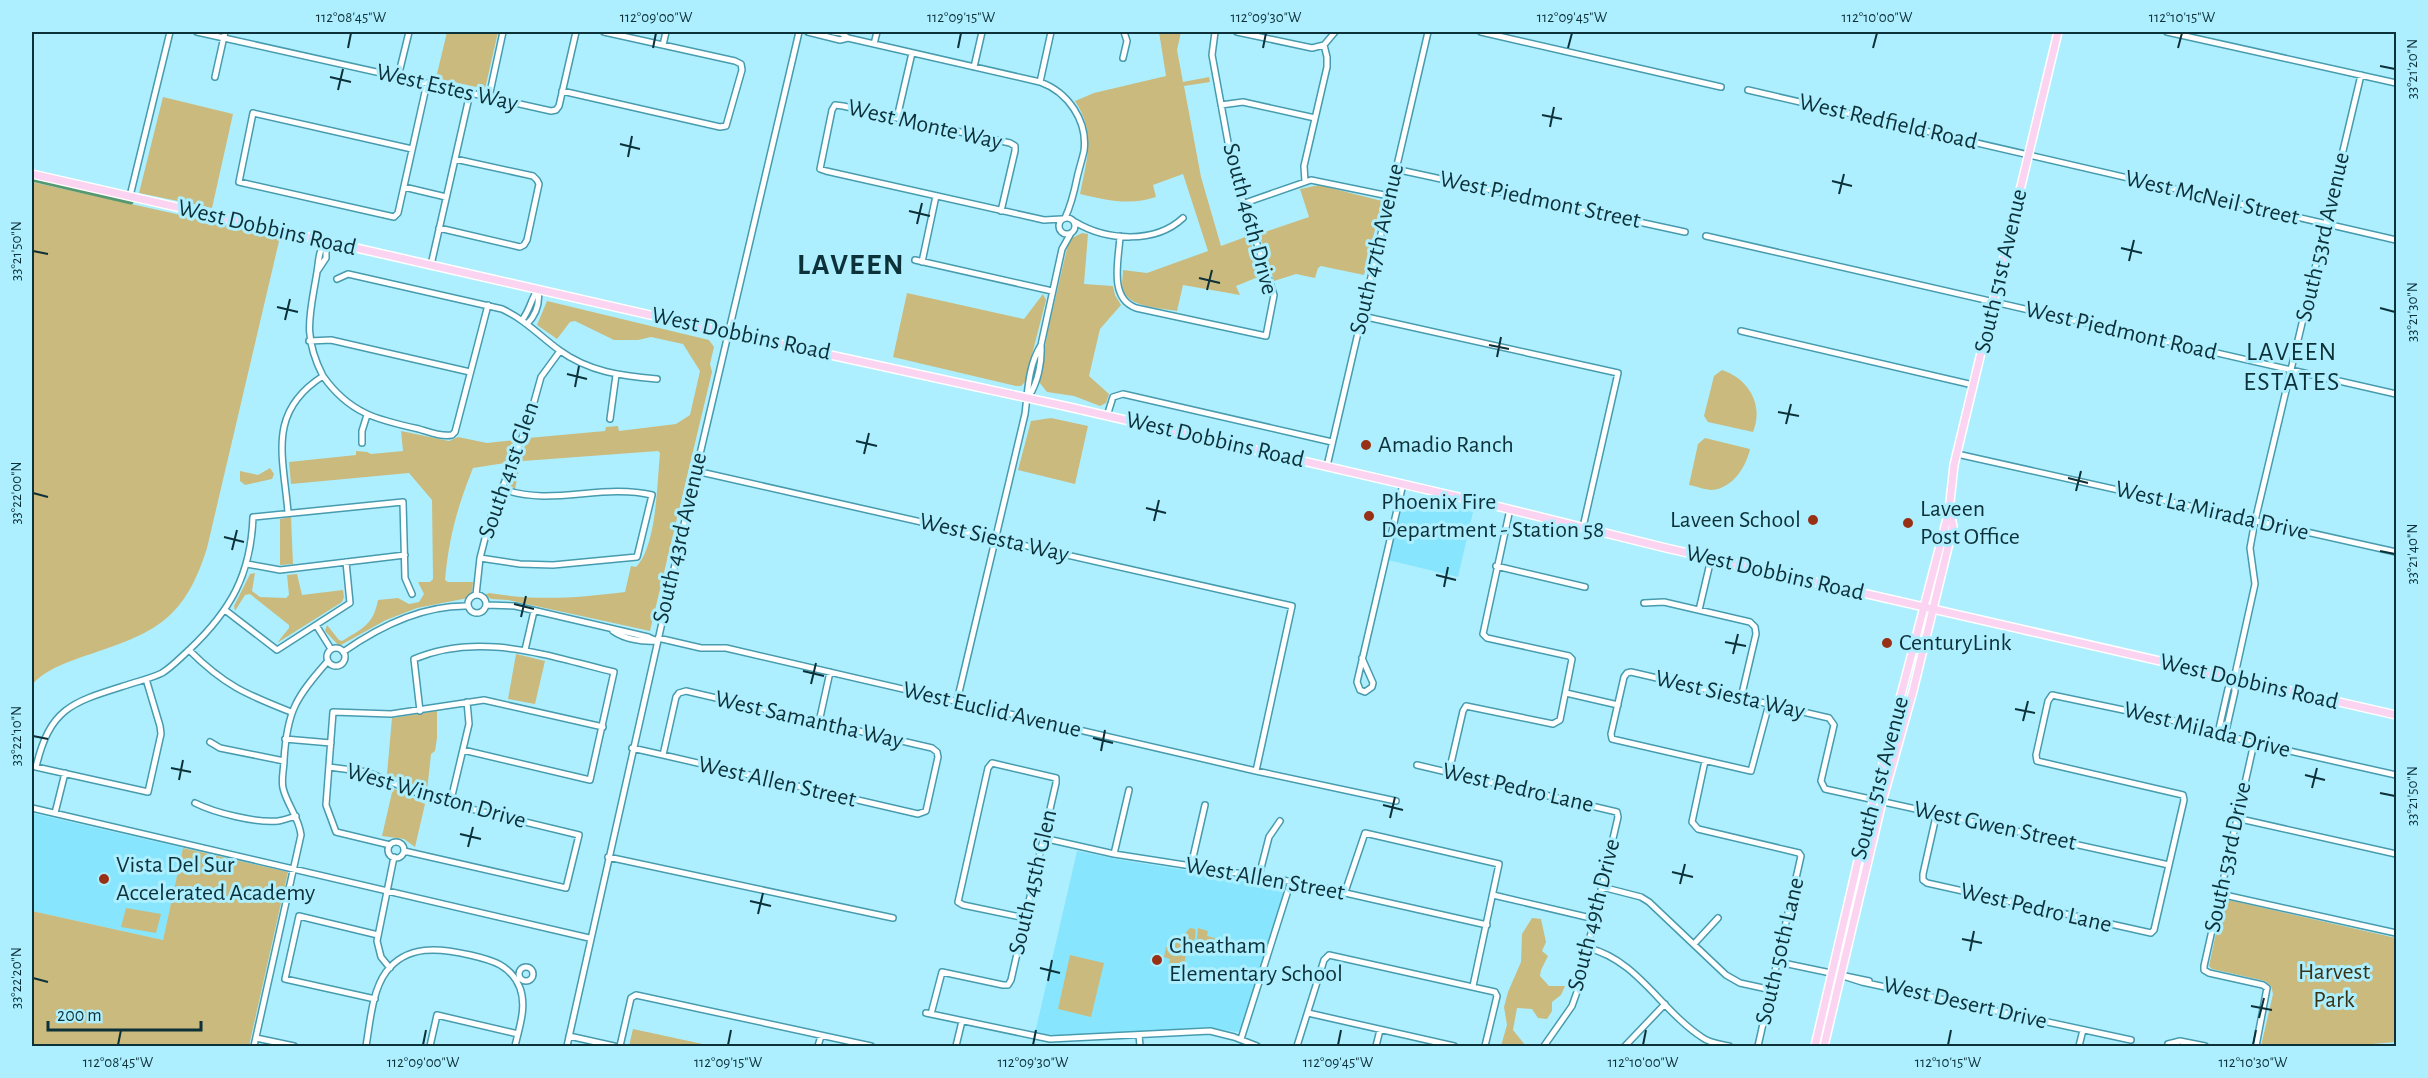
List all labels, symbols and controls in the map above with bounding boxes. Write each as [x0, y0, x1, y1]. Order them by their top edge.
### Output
text: 112°08'45"W [316, 10, 387, 25]
text: 112°09'00"W [620, 10, 693, 25]
text: 112°09'15"W [927, 10, 996, 25]
text: 112°09'30"W [1231, 10, 1302, 25]
text: 112°09'45"W [1537, 10, 1608, 25]
text: 112°10'00"W [1842, 10, 1913, 25]
text: 112°10'15"W [2149, 10, 2216, 25]
text: 33°21'20"N [2405, 39, 2420, 99]
street label: West Estes Way [374, 60, 520, 116]
street label: West Redfield Road [1796, 90, 1980, 154]
street label: West Monte Way [845, 96, 1005, 154]
street label: South 46th Drive [1218, 141, 1282, 297]
street label: South 53rd Avenue [2292, 150, 2354, 324]
street label: South 47th Avenue [1346, 161, 1408, 337]
street label: West McNeil Street [2123, 166, 2302, 230]
street label: West Piedmont Street [1437, 167, 1643, 233]
street label: South 51st Avenue [1970, 187, 2032, 355]
street label: West Dobbins Road [175, 196, 359, 260]
text: 33°21'50"N [9, 221, 24, 281]
district label: LAVEEN [797, 250, 905, 280]
text: 33°21'30"N [2405, 282, 2420, 342]
street label: West Piedmont Road [2023, 297, 2219, 365]
street label: West Dobbins Road [649, 303, 833, 365]
district label: LAVEEN ESTATES [2243, 339, 2341, 395]
street label: South 41st Glen [474, 399, 544, 541]
street label: West Dobbins Road [1123, 408, 1307, 472]
place label: Amadio Ranch [1378, 433, 1514, 457]
marker: Amadio Ranch [1359, 438, 1373, 452]
street label: South 43rd Avenue [649, 450, 711, 626]
text: 33°22'00"N [9, 461, 24, 525]
street label: West La Mirada Drive [2113, 477, 2311, 545]
place label: Phoenix Fire Department - Station 58 [1381, 490, 1604, 542]
place label: Laveen Post Office [1920, 497, 2020, 549]
place label: Laveen School [1670, 508, 1801, 532]
street label: West Siesta Way [917, 509, 1071, 567]
marker: Phoenix Fire Department - Station 58 [1362, 509, 1376, 523]
marker: Laveen School [1806, 513, 1820, 527]
marker: Laveen Post Office [1901, 516, 1915, 530]
text: 33°21'40"N [2405, 524, 2420, 584]
street label: West Dobbins Road [1683, 541, 1867, 605]
place label: CenturyLink [1899, 631, 2012, 655]
marker: CenturyLink [1880, 636, 1894, 650]
street label: West Dobbins Road [2157, 650, 2341, 714]
street label: West Siesta Way [1653, 666, 1807, 724]
street label: West Euclid Avenue [900, 678, 1084, 742]
street label: West Samantha Way [713, 687, 905, 753]
street label: South 51st Avenue [1847, 694, 1913, 862]
street label: West Milada Drive [2121, 698, 2293, 762]
text: 33°22'10"N [9, 706, 24, 766]
street label: West Allen Street [696, 752, 859, 812]
street label: West Winston Drive [343, 759, 529, 833]
street label: West Pedro Lane [1440, 759, 1596, 817]
text: 33°21'50"N [2405, 766, 2420, 826]
street label: South 53rd Drive [2200, 780, 2256, 934]
street label: West Gwen Street [1912, 797, 2079, 855]
street label: South 45th Glen [1005, 807, 1061, 957]
street label: South 49th Drive [1564, 837, 1624, 993]
place label: Vista Del Sur Accelerated Academy [116, 853, 315, 905]
street label: West Allen Street [1183, 853, 1347, 905]
marker: Vista Del Sur Accelerated Academy [97, 872, 111, 886]
street label: South 50th Lane [1751, 875, 1809, 1027]
street label: West Pedro Lane [1958, 879, 2114, 937]
place label: Cheatham Elementary School [1169, 934, 1343, 986]
text: 33°22'20"N [9, 947, 24, 1009]
marker: Cheatham Elementary School [1150, 953, 1164, 967]
park label: Harvest Park [2298, 960, 2370, 1012]
street label: West Desert Drive [1881, 972, 2049, 1034]
scale bar [48, 994, 201, 1032]
text: 200 m [57, 1007, 102, 1025]
text: 112°08'45"W [83, 1055, 154, 1070]
text: 112°09'00"W [387, 1055, 460, 1070]
text: 112°09'15"W [694, 1055, 763, 1070]
text: 112°09'30"W [998, 1055, 1069, 1070]
text: 112°09'45"W [1303, 1055, 1374, 1070]
text: 112°10'00"W [1608, 1055, 1679, 1070]
text: 112°10'15"W [1915, 1055, 1982, 1070]
text: 112°10'30"W [2218, 1055, 2288, 1070]

